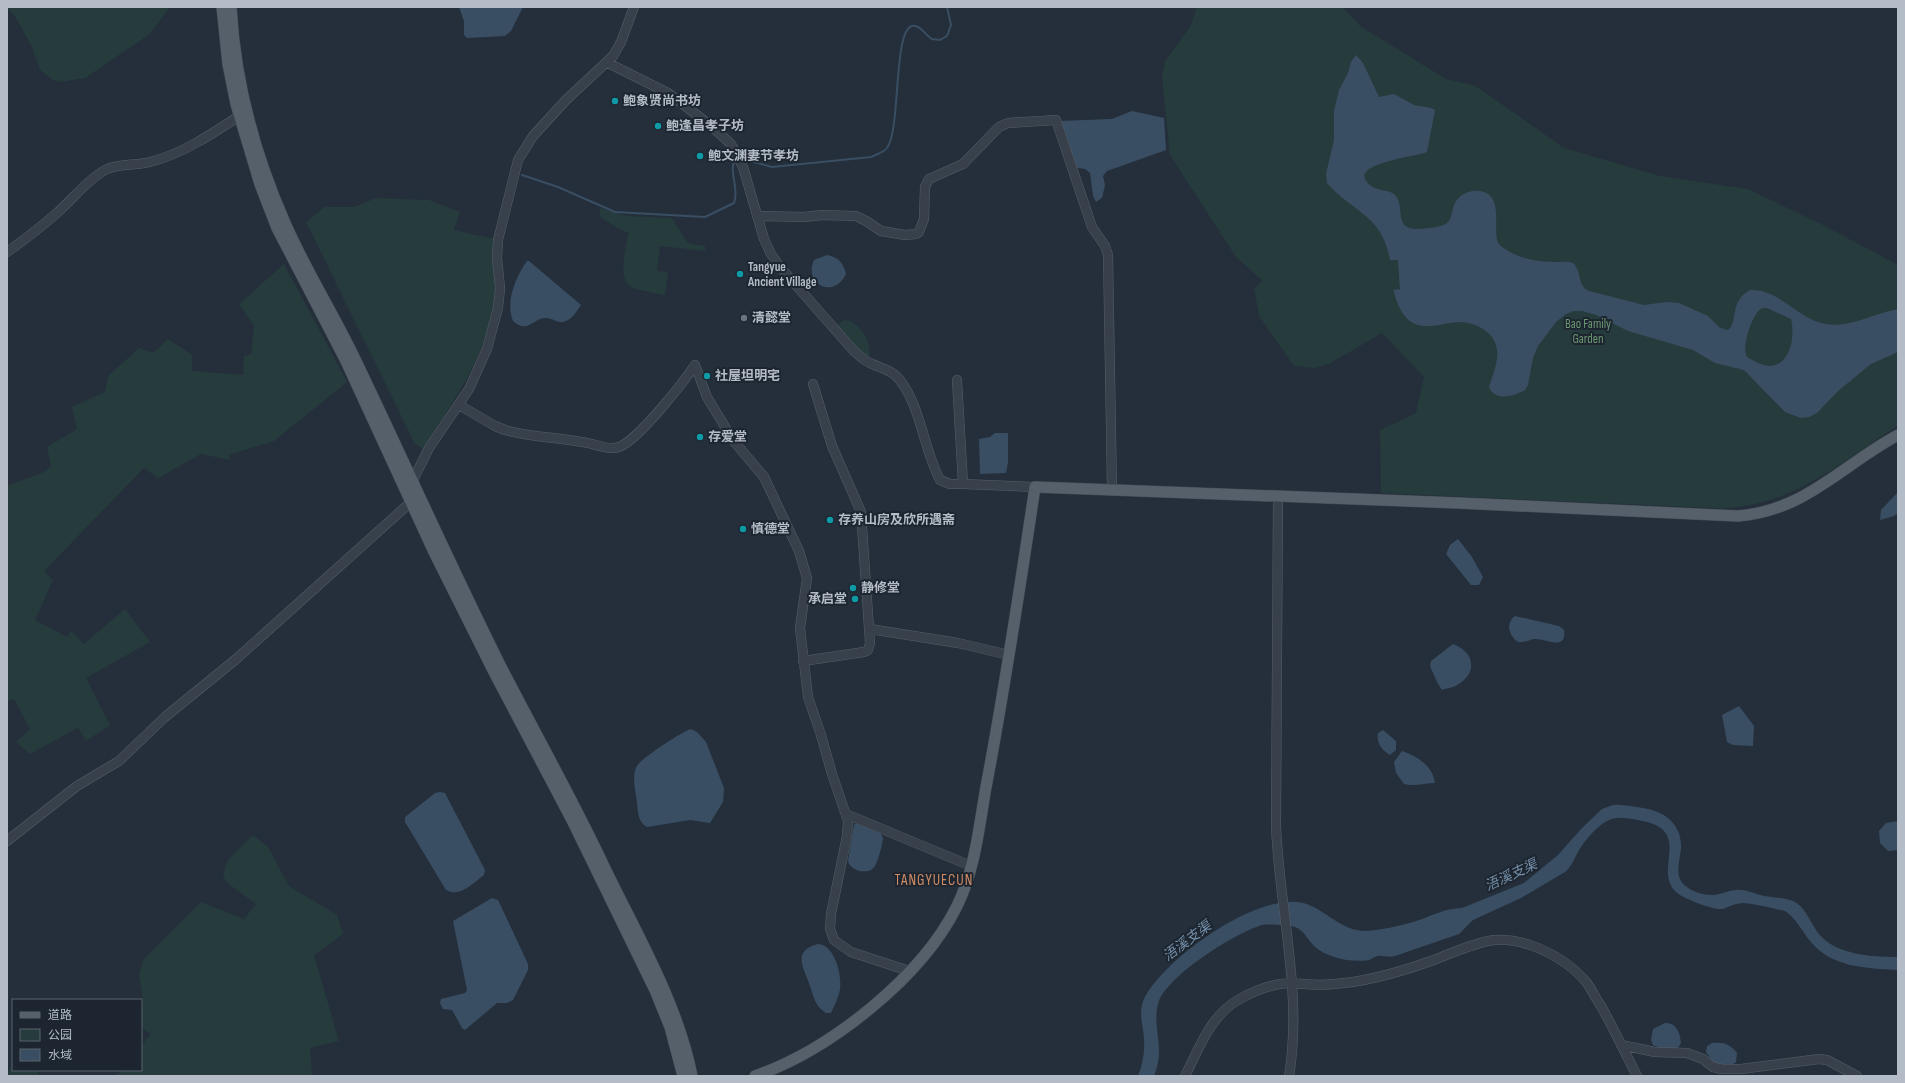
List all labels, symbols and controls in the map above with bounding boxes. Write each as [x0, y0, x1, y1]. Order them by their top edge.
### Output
place label: 鲍象贤尚书坊 [623, 93, 701, 109]
marker: 鲍象贤尚书坊 [610, 96, 620, 106]
place label: 鲍逢昌孝子坊 [666, 118, 744, 134]
marker: 鲍逢昌孝子坊 [653, 121, 663, 131]
place label: 鲍文渊妻节孝坊 [708, 148, 799, 164]
marker: 鲍文渊妻节孝坊 [695, 151, 705, 161]
place label: Tangyue Ancient Village [747, 259, 817, 290]
marker: Tangyue Ancient Village [735, 269, 745, 279]
place label: 清懿堂 [752, 310, 791, 326]
marker: 清懿堂 [739, 313, 749, 323]
park label: Bao Family Garden [1565, 316, 1611, 347]
place label: 社屋坦明宅 [715, 368, 780, 384]
marker: 社屋坦明宅 [702, 371, 712, 381]
place label: 存爱堂 [708, 429, 747, 445]
marker: 存爱堂 [695, 432, 705, 442]
place label: 存养山房及欣所遇斋 [838, 512, 955, 528]
marker: 存养山房及欣所遇斋 [825, 515, 835, 525]
place label: 慎德堂 [751, 521, 790, 537]
marker: 慎德堂 [738, 524, 748, 534]
place label: 静修堂 [861, 580, 900, 596]
marker: 静修堂 [848, 583, 858, 593]
place label: 承启堂 [808, 591, 847, 607]
marker: 承启堂 [850, 594, 860, 604]
water label: 浯溪支渠 [1482, 855, 1542, 895]
district label: TANGYUECUN [895, 871, 973, 890]
water label: 浯溪支渠 [1160, 916, 1216, 965]
legend [12, 999, 142, 1071]
text: 道路 [48, 1008, 72, 1023]
text: 公园 [48, 1028, 72, 1043]
text: 水域 [48, 1048, 72, 1063]

